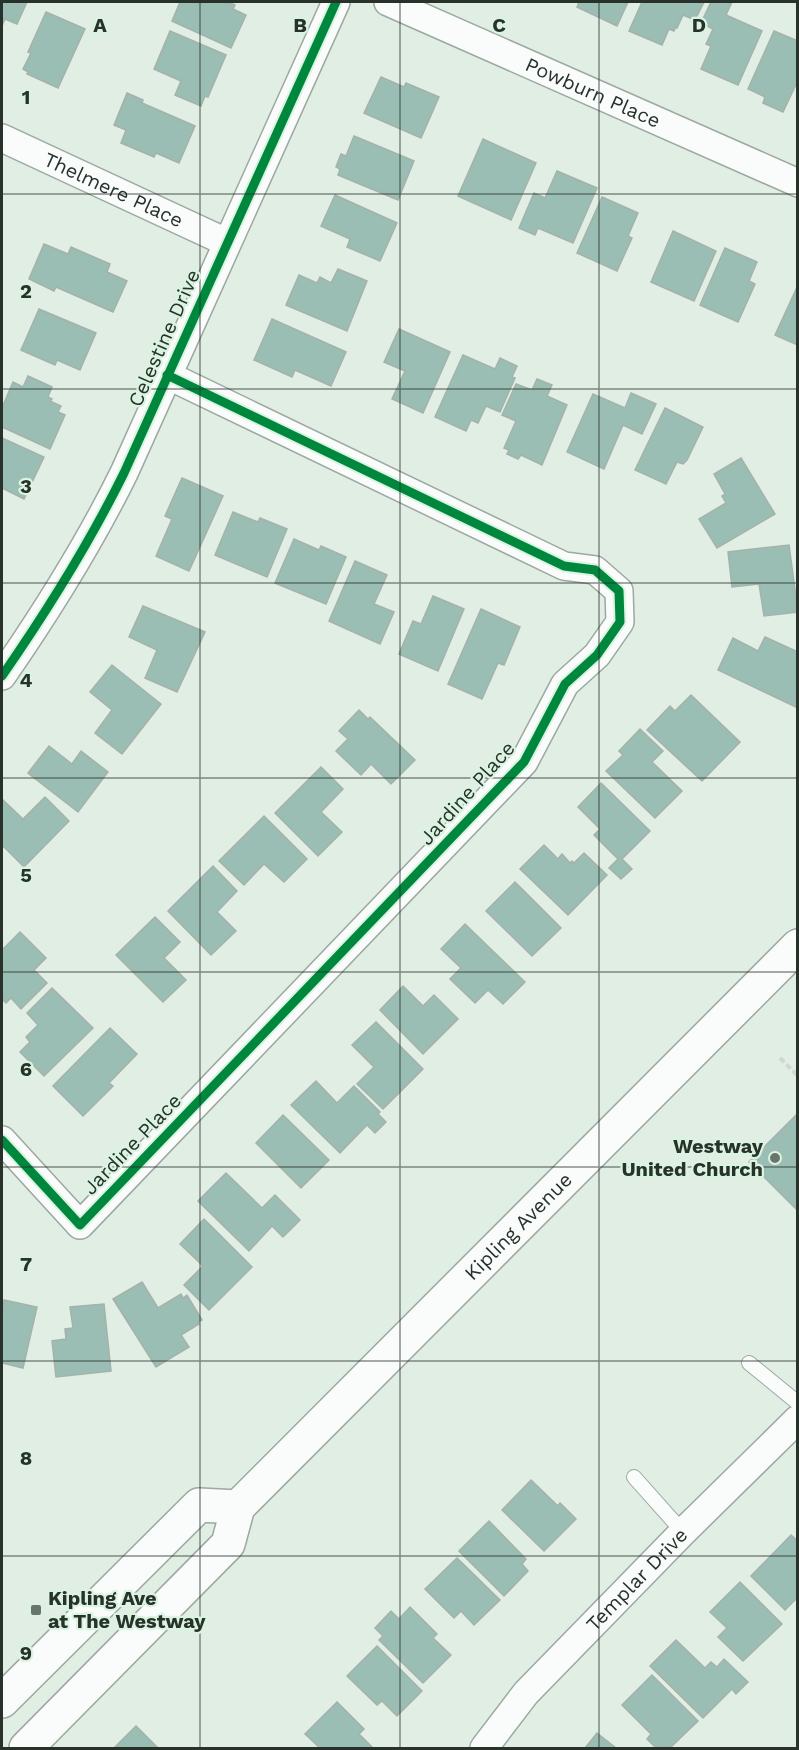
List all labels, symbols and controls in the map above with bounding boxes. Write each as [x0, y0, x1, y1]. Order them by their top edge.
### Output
text: A [93, 13, 107, 37]
text: B [293, 13, 307, 37]
text: C [492, 13, 506, 37]
text: D [692, 13, 706, 37]
street label: Powburn Place [522, 52, 664, 133]
text: 1 [22, 85, 30, 109]
street label: Thelmere Place [40, 147, 187, 232]
street label: Celestine Drive [123, 266, 205, 410]
text: 2 [20, 279, 32, 303]
text: 3 [20, 474, 32, 498]
text: 4 [20, 668, 33, 692]
street label: Jardine Place [414, 736, 520, 850]
text: 5 [20, 863, 32, 887]
text: 6 [20, 1057, 32, 1081]
street label: Jardine Place [78, 1089, 186, 1199]
place label: Westway United Church [621, 1134, 764, 1181]
marker: Westway United Church [768, 1151, 782, 1165]
street label: Kipling Avenue [459, 1167, 577, 1285]
text: 7 [20, 1252, 32, 1276]
text: 8 [20, 1446, 32, 1470]
street label: Templar Drive [581, 1523, 693, 1636]
place label: Kipling Ave at The Westway [48, 1586, 206, 1633]
marker: Kipling Ave at The Westway [29, 1603, 43, 1617]
text: 9 [20, 1641, 32, 1665]

